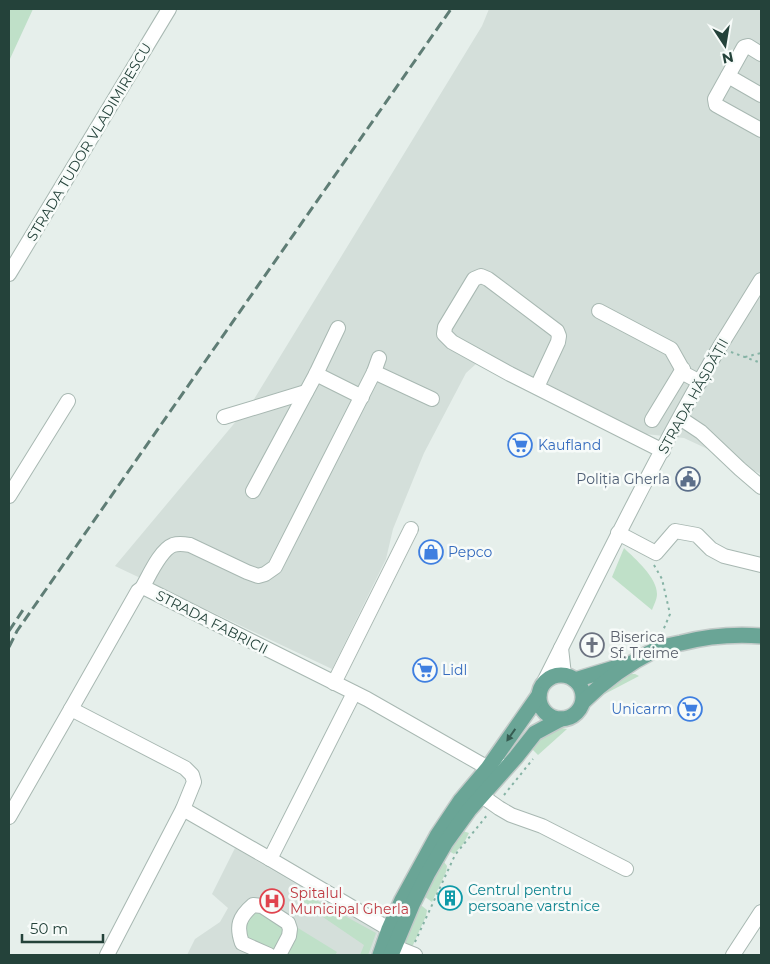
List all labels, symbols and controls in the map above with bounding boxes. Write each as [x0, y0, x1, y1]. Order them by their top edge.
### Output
north arrow [700, 20, 750, 70]
street label: STRADA TUDOR VLADIMIRESCU [23, 40, 155, 244]
text: N [720, 48, 735, 68]
street label: STRADA HĂȘDĂȚII [654, 335, 733, 457]
supermarket icon: Kaufland [507, 432, 533, 458]
place label: Kaufland [538, 436, 601, 454]
public building icon: Poliția Gherla [675, 466, 701, 492]
place label: Poliția Gherla [576, 470, 670, 489]
shop icon: Pepco [418, 539, 444, 565]
place label: Pepco [448, 543, 493, 561]
street label: STRADA FABRICII [153, 586, 271, 658]
place label: Biserica Sf. Treime [610, 628, 679, 662]
church icon: Biserica Sf. Treime [579, 632, 605, 658]
supermarket icon: Lidl [412, 657, 438, 683]
place label: Lidl [442, 661, 467, 679]
supermarket icon: Unicarm [677, 696, 703, 722]
place label: Unicarm [611, 700, 672, 718]
one-way arrow [506, 728, 516, 742]
place label: Centrul pentru persoane varstnice [468, 881, 600, 915]
place label: Spitalul Municipal Gherla [290, 884, 409, 918]
building icon: Centrul pentru persoane varstnice [437, 885, 463, 911]
hospital icon: Spitalul Municipal Gherla [259, 888, 285, 914]
scale bar [22, 912, 104, 944]
text: 50 m [30, 919, 68, 938]

